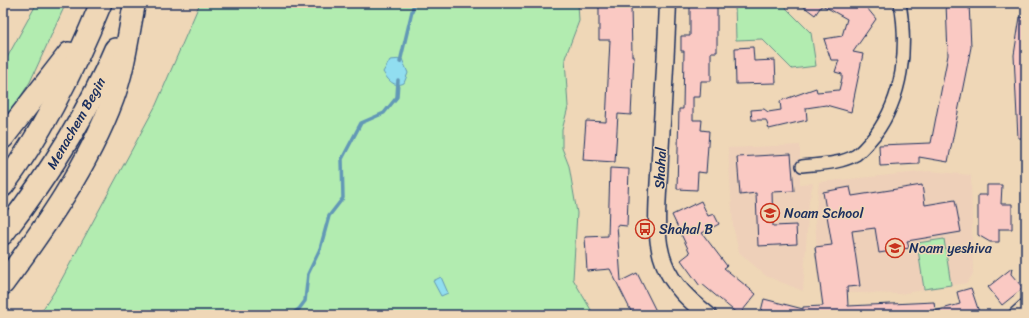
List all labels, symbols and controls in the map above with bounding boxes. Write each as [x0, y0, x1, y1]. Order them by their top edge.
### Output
street label: Menachem Begin [40, 72, 113, 174]
street label: Shahal [647, 146, 674, 189]
place label: Noam School [784, 201, 864, 226]
school or university icon: Noam School [759, 202, 781, 224]
place label: Shahal B [659, 217, 713, 242]
bus stop icon: Shahal B [634, 218, 656, 240]
place label: Noam yeshiva [909, 236, 993, 261]
school or university icon: Noam yeshiva [884, 237, 906, 259]

